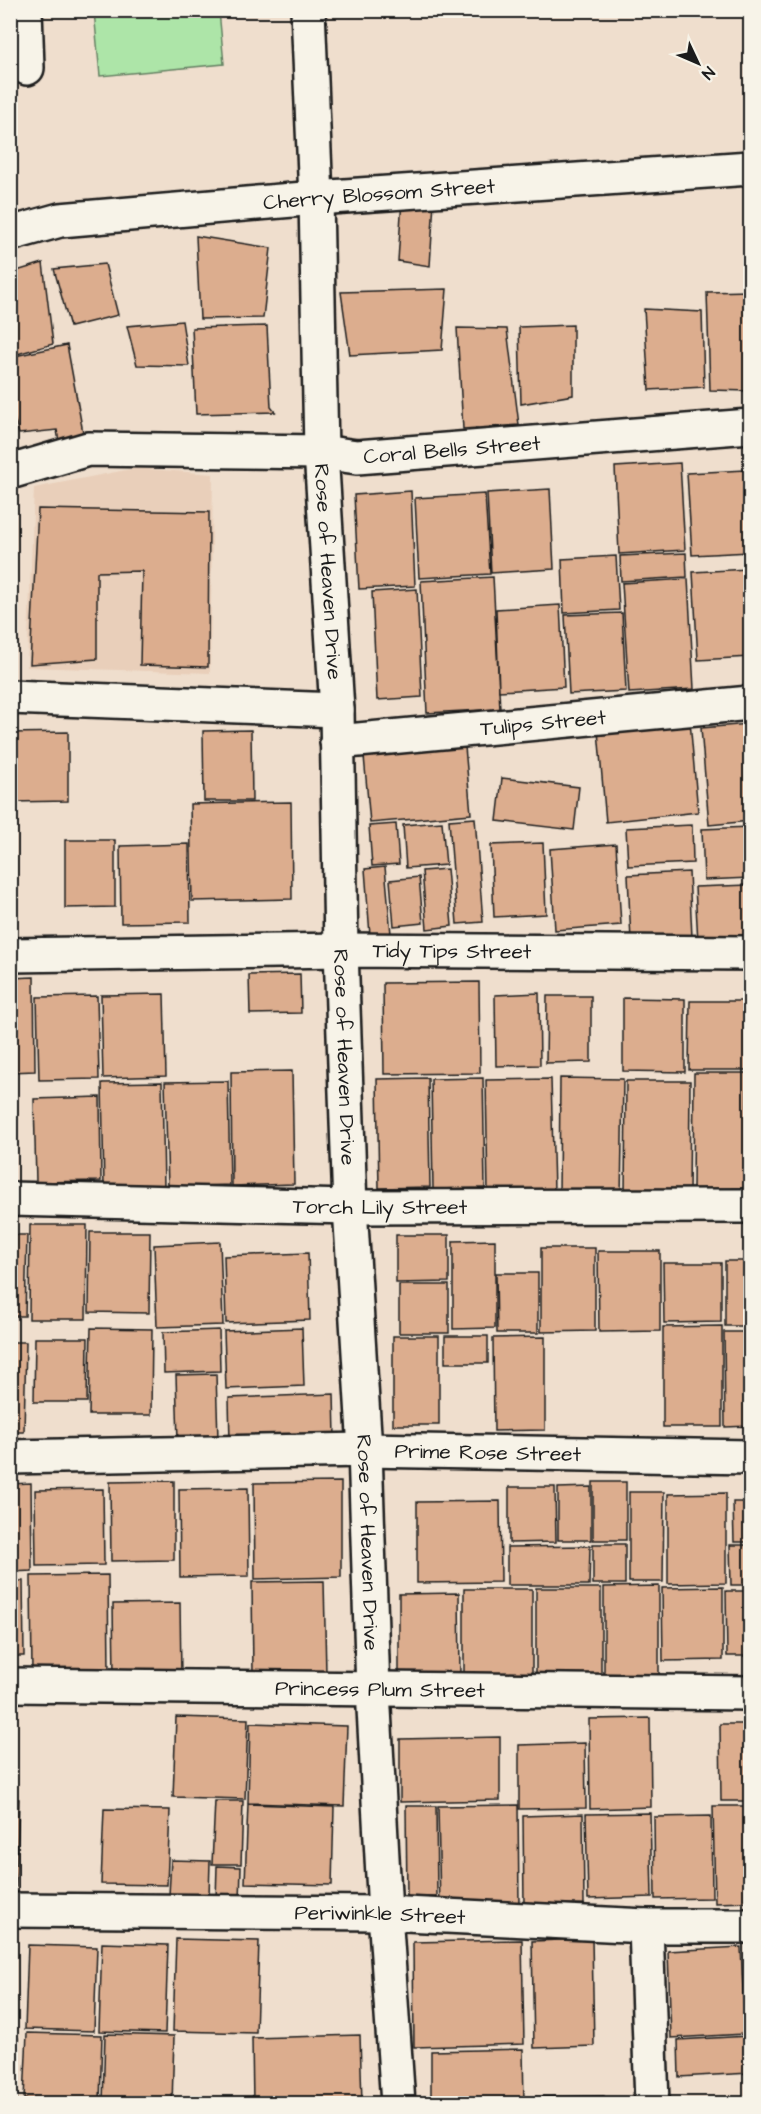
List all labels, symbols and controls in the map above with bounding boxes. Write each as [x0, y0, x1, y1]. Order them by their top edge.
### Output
north arrow [668, 33, 728, 93]
text: N [697, 61, 719, 84]
street label: Cherry Blossom Street [262, 172, 496, 217]
street label: Coral Bells Street [362, 429, 542, 471]
street label: Rose of Heaven Drive [307, 463, 349, 681]
street label: Tulips Street [479, 703, 608, 743]
street label: Tidy Tips Street [372, 936, 532, 968]
street label: Rose of Heaven Drive [326, 949, 363, 1166]
street label: Torch Lily Street [292, 1192, 468, 1224]
street label: Rose of Heaven Drive [349, 1434, 386, 1651]
street label: Prime Rose Street [394, 1437, 582, 1469]
street label: Princess Plum Street [275, 1674, 486, 1705]
street label: Periwinkle Street [294, 1898, 467, 1932]

